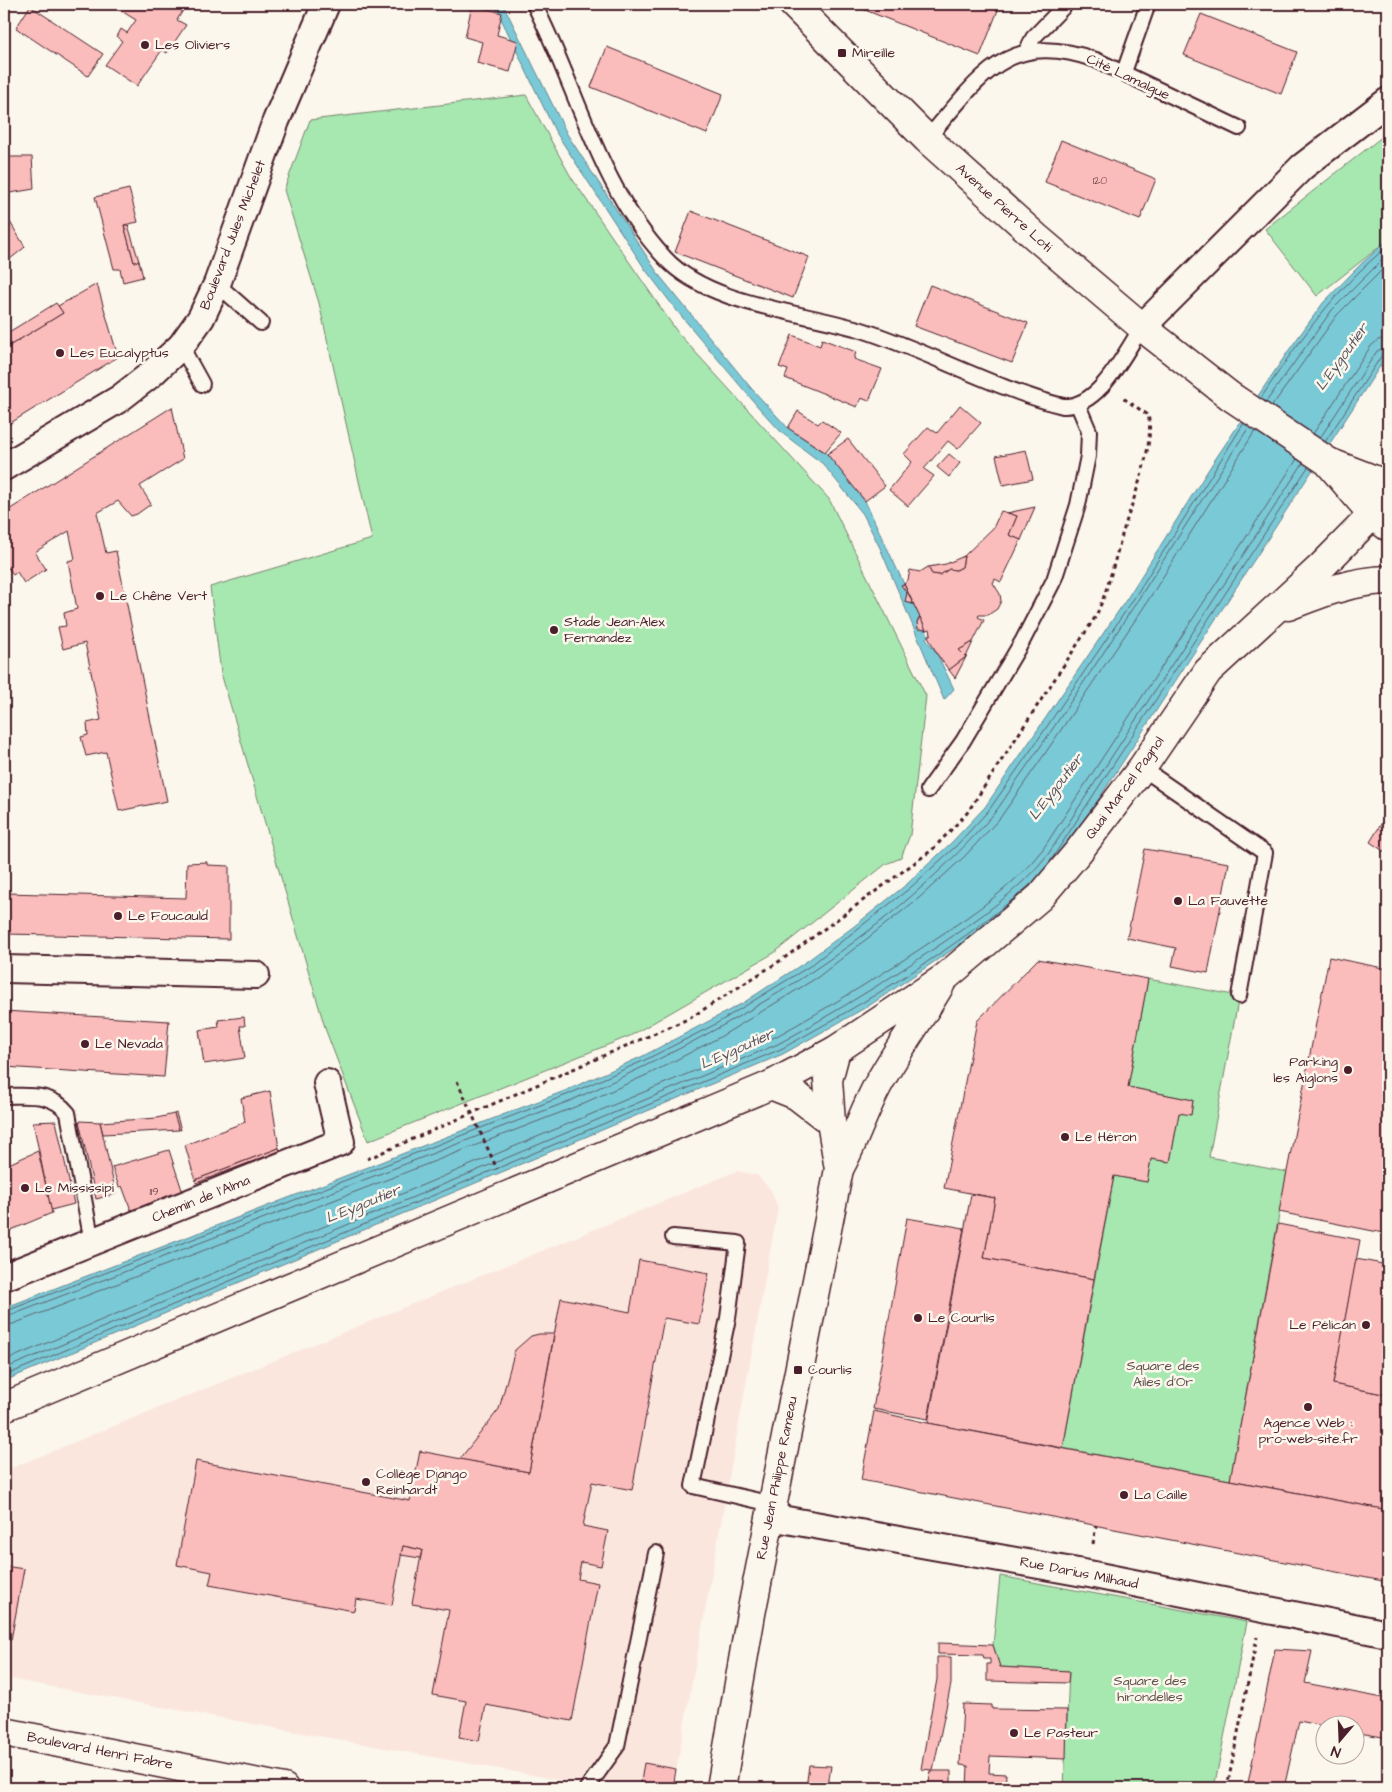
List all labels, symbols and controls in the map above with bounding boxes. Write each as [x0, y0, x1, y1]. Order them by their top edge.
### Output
place label: Les Oliviers [155, 35, 230, 55]
marker: Les Oliviers [139, 39, 151, 51]
place label: Mireille [852, 43, 896, 63]
marker: Mireille [836, 47, 848, 59]
street label: Cité Lamalgue [1083, 49, 1173, 105]
street label: Boulevard Jules Michelet [195, 157, 271, 313]
street label: Avenue Pierre Loti [951, 159, 1057, 257]
house number: 120 [1093, 173, 1107, 188]
water label: L'Eygoutier [1310, 318, 1375, 395]
place label: Les Eucalyptus [70, 343, 169, 363]
marker: Les Eucalyptus [54, 347, 66, 359]
place label: Le Chêne Vert [110, 586, 208, 606]
marker: Le Chêne Vert [94, 590, 106, 602]
place label: Stade Jean-Alex Fernandez [564, 612, 665, 648]
marker: Stade Jean-Alex Fernandez [548, 624, 560, 636]
street label: Quai Marcel Pagnol [1081, 732, 1169, 844]
water label: L'Eygoutier [1024, 748, 1090, 825]
place label: La Fauvette [1188, 891, 1269, 911]
marker: La Fauvette [1172, 895, 1184, 907]
place label: Le Foucauld [128, 906, 208, 926]
marker: Le Foucauld [112, 910, 124, 922]
water label: L'Eygoutier [697, 1023, 779, 1075]
place label: Le Nevada [95, 1034, 163, 1054]
marker: Le Nevada [79, 1038, 91, 1050]
place label: Parking les Aiglons [1273, 1052, 1338, 1088]
marker: Parking les Aiglons [1342, 1064, 1354, 1076]
place label: Le Héron [1075, 1127, 1137, 1147]
marker: Le Héron [1059, 1131, 1071, 1143]
street label: Chemin de l'Alma [149, 1170, 253, 1228]
place label: Le Mississipi [35, 1178, 114, 1198]
water label: L'Eygoutier [323, 1179, 405, 1229]
marker: Le Mississipi [19, 1182, 31, 1194]
house number: 119 [149, 1184, 159, 1199]
place label: Le Courlis [928, 1308, 995, 1328]
marker: Le Courlis [912, 1312, 924, 1324]
place label: Le Pélican [1289, 1315, 1356, 1335]
marker: Le Pélican [1360, 1319, 1372, 1331]
park label: Square des Ailes d'Or [1126, 1356, 1200, 1392]
place label: Courlis [808, 1360, 852, 1380]
marker: Courlis [792, 1364, 804, 1376]
street label: Rue Jean Philippe Rameau [751, 1395, 803, 1561]
marker: Agence Web : pro-web-site.fr [1302, 1401, 1314, 1413]
place label: Agence Web : pro-web-site.fr [1258, 1413, 1358, 1449]
place label: Collège Django Reinhardt [376, 1464, 467, 1500]
marker: Collège Django Reinhardt [360, 1476, 372, 1488]
place label: La Caille [1134, 1485, 1188, 1505]
marker: La Caille [1118, 1489, 1130, 1501]
street label: Rue Darius Milhaud [1018, 1552, 1140, 1594]
park label: Square des hirondelles [1113, 1671, 1187, 1707]
north arrow [1314, 1714, 1364, 1764]
place label: Le Pasteur [1024, 1723, 1098, 1743]
street label: Boulevard Henri Fabre [25, 1727, 175, 1775]
marker: Le Pasteur [1008, 1727, 1020, 1739]
text: N [1328, 1740, 1344, 1762]

